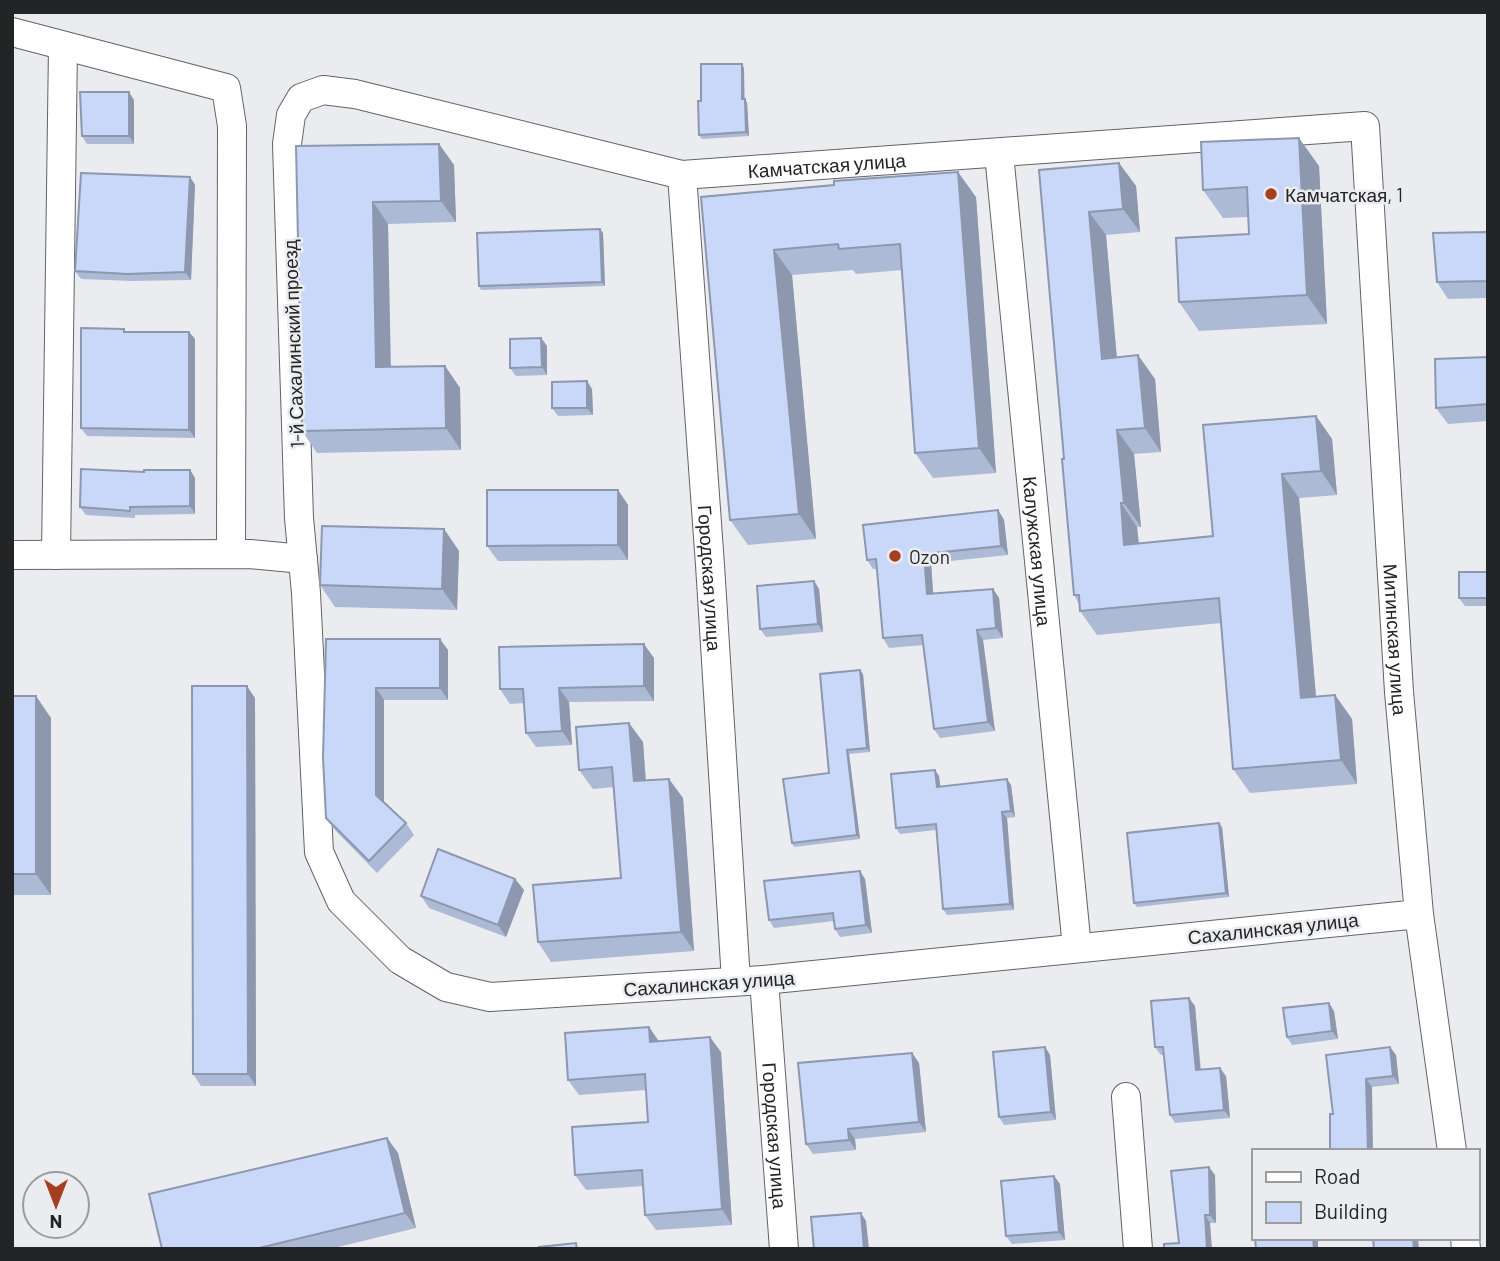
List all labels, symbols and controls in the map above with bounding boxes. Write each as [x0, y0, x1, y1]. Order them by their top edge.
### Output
street label: Камчатская улица [747, 147, 907, 182]
place label: Камчатская, 1 [1285, 183, 1403, 206]
marker: Камчатская, 1 [1263, 186, 1279, 202]
street label: 1-й Сахалинский проезд [278, 239, 308, 449]
street label: Калужская улица [1019, 475, 1057, 627]
street label: Городская улица [694, 504, 727, 652]
place label: Ozon [909, 545, 950, 568]
marker: Ozon [887, 548, 903, 564]
street label: Митинская улица [1380, 563, 1413, 716]
street label: Сахалинская улица [1186, 908, 1360, 948]
street label: Сахалинская улица [623, 966, 796, 1000]
street label: Городская улица [759, 1062, 793, 1210]
legend [1252, 1149, 1479, 1240]
text: Road [1314, 1163, 1360, 1188]
north arrow [21, 1170, 91, 1240]
text: Building [1314, 1198, 1388, 1223]
text: N [50, 1211, 62, 1234]

